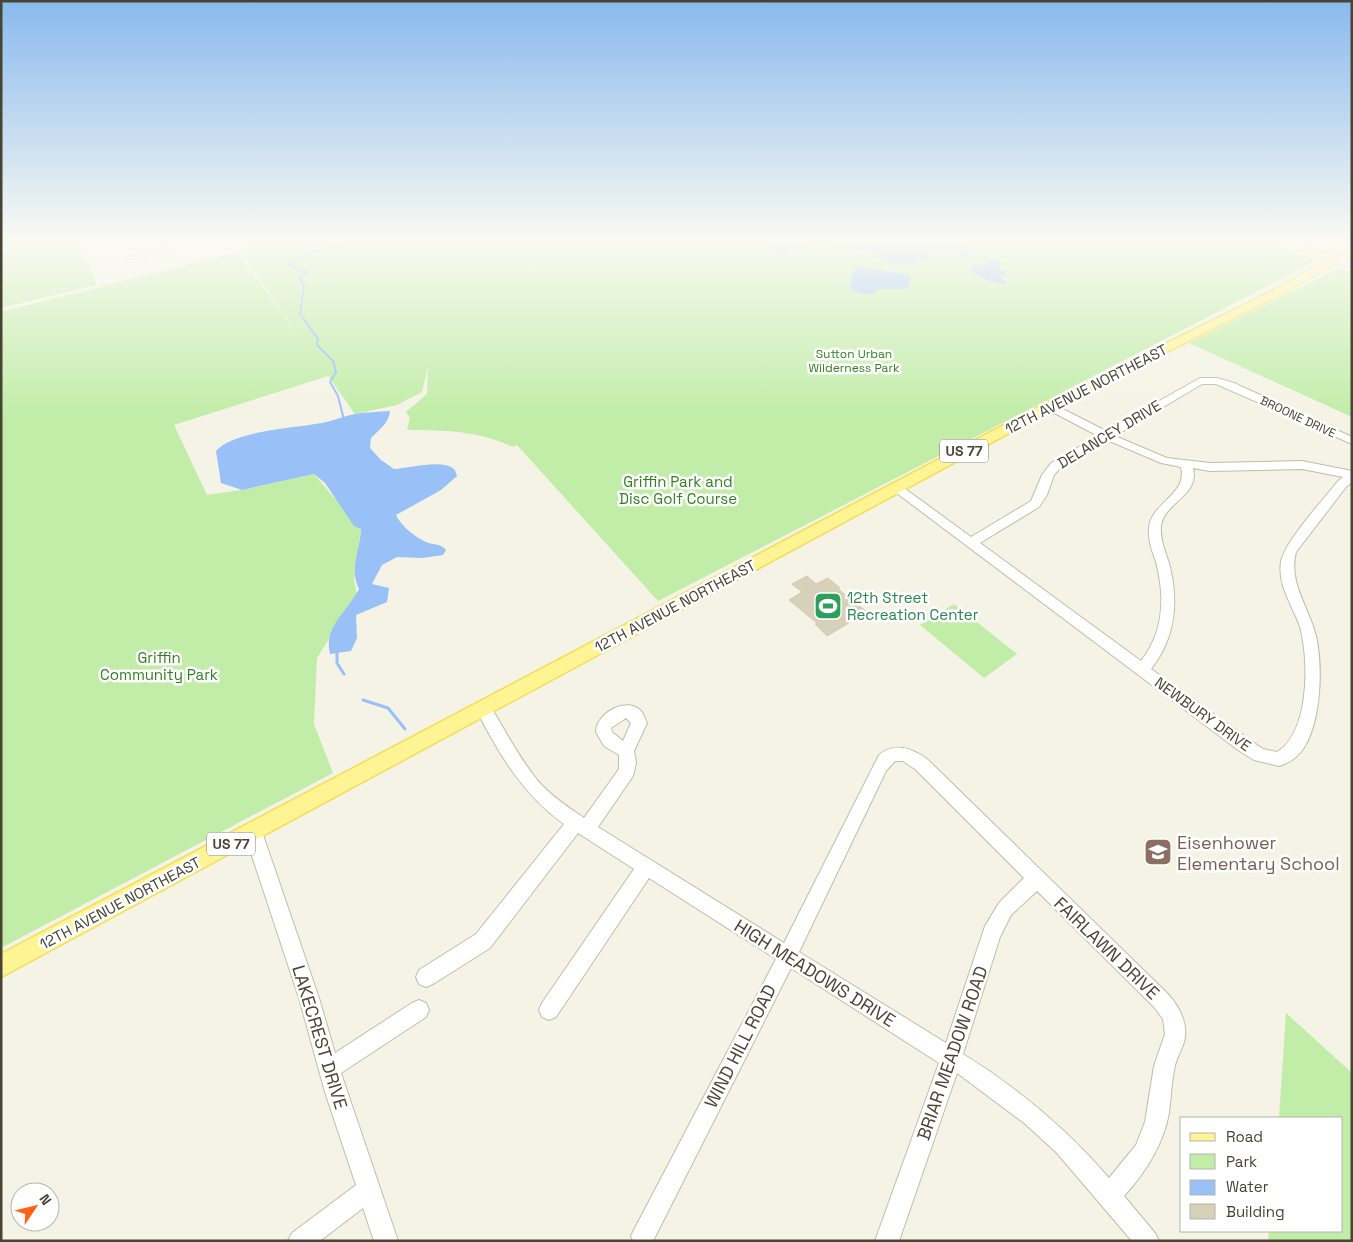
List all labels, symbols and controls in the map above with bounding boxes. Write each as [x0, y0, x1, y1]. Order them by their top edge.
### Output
street label: 12TH AVENUE NORTHEAST [1002, 340, 1171, 438]
park label: Sutton Urban Wilderness Park [809, 346, 900, 376]
street label: BROONE DRIVE [1257, 392, 1339, 442]
street label: DELANCEY DRIVE [1054, 396, 1164, 472]
road number: US 77 [940, 440, 988, 462]
park label: Griffin Park and Disc Golf Course [619, 472, 737, 508]
street label: 12TH AVENUE NORTHEAST [591, 555, 759, 657]
place label: 12th Street Recreation Center [847, 588, 979, 624]
sports icon: 12th Street Recreation Center [813, 591, 843, 621]
park label: Griffin Community Park [100, 648, 218, 684]
street label: NEWBURY DRIVE [1151, 673, 1255, 755]
place label: Eisenhower Elementary School [1177, 831, 1340, 875]
road number: US 77 [207, 832, 255, 856]
school or university icon: Eisenhower Elementary School [1143, 837, 1173, 867]
street label: 12TH AVENUE NORTHEAST [36, 852, 204, 954]
street label: FAIRLAWN DRIVE [1049, 892, 1165, 1004]
street label: HIGH MEADOWS DRIVE [730, 914, 900, 1032]
street label: LAKECREST DRIVE [287, 962, 353, 1112]
street label: BRIAR MEADOW ROAD [911, 963, 993, 1143]
street label: WIND HILL ROAD [699, 981, 781, 1111]
legend [1180, 1117, 1343, 1232]
text: Road [1226, 1127, 1263, 1146]
text: Park [1226, 1152, 1257, 1171]
text: Water [1226, 1177, 1269, 1196]
north arrow [10, 1182, 60, 1232]
text: N [36, 1191, 56, 1209]
text: Building [1226, 1202, 1285, 1221]

